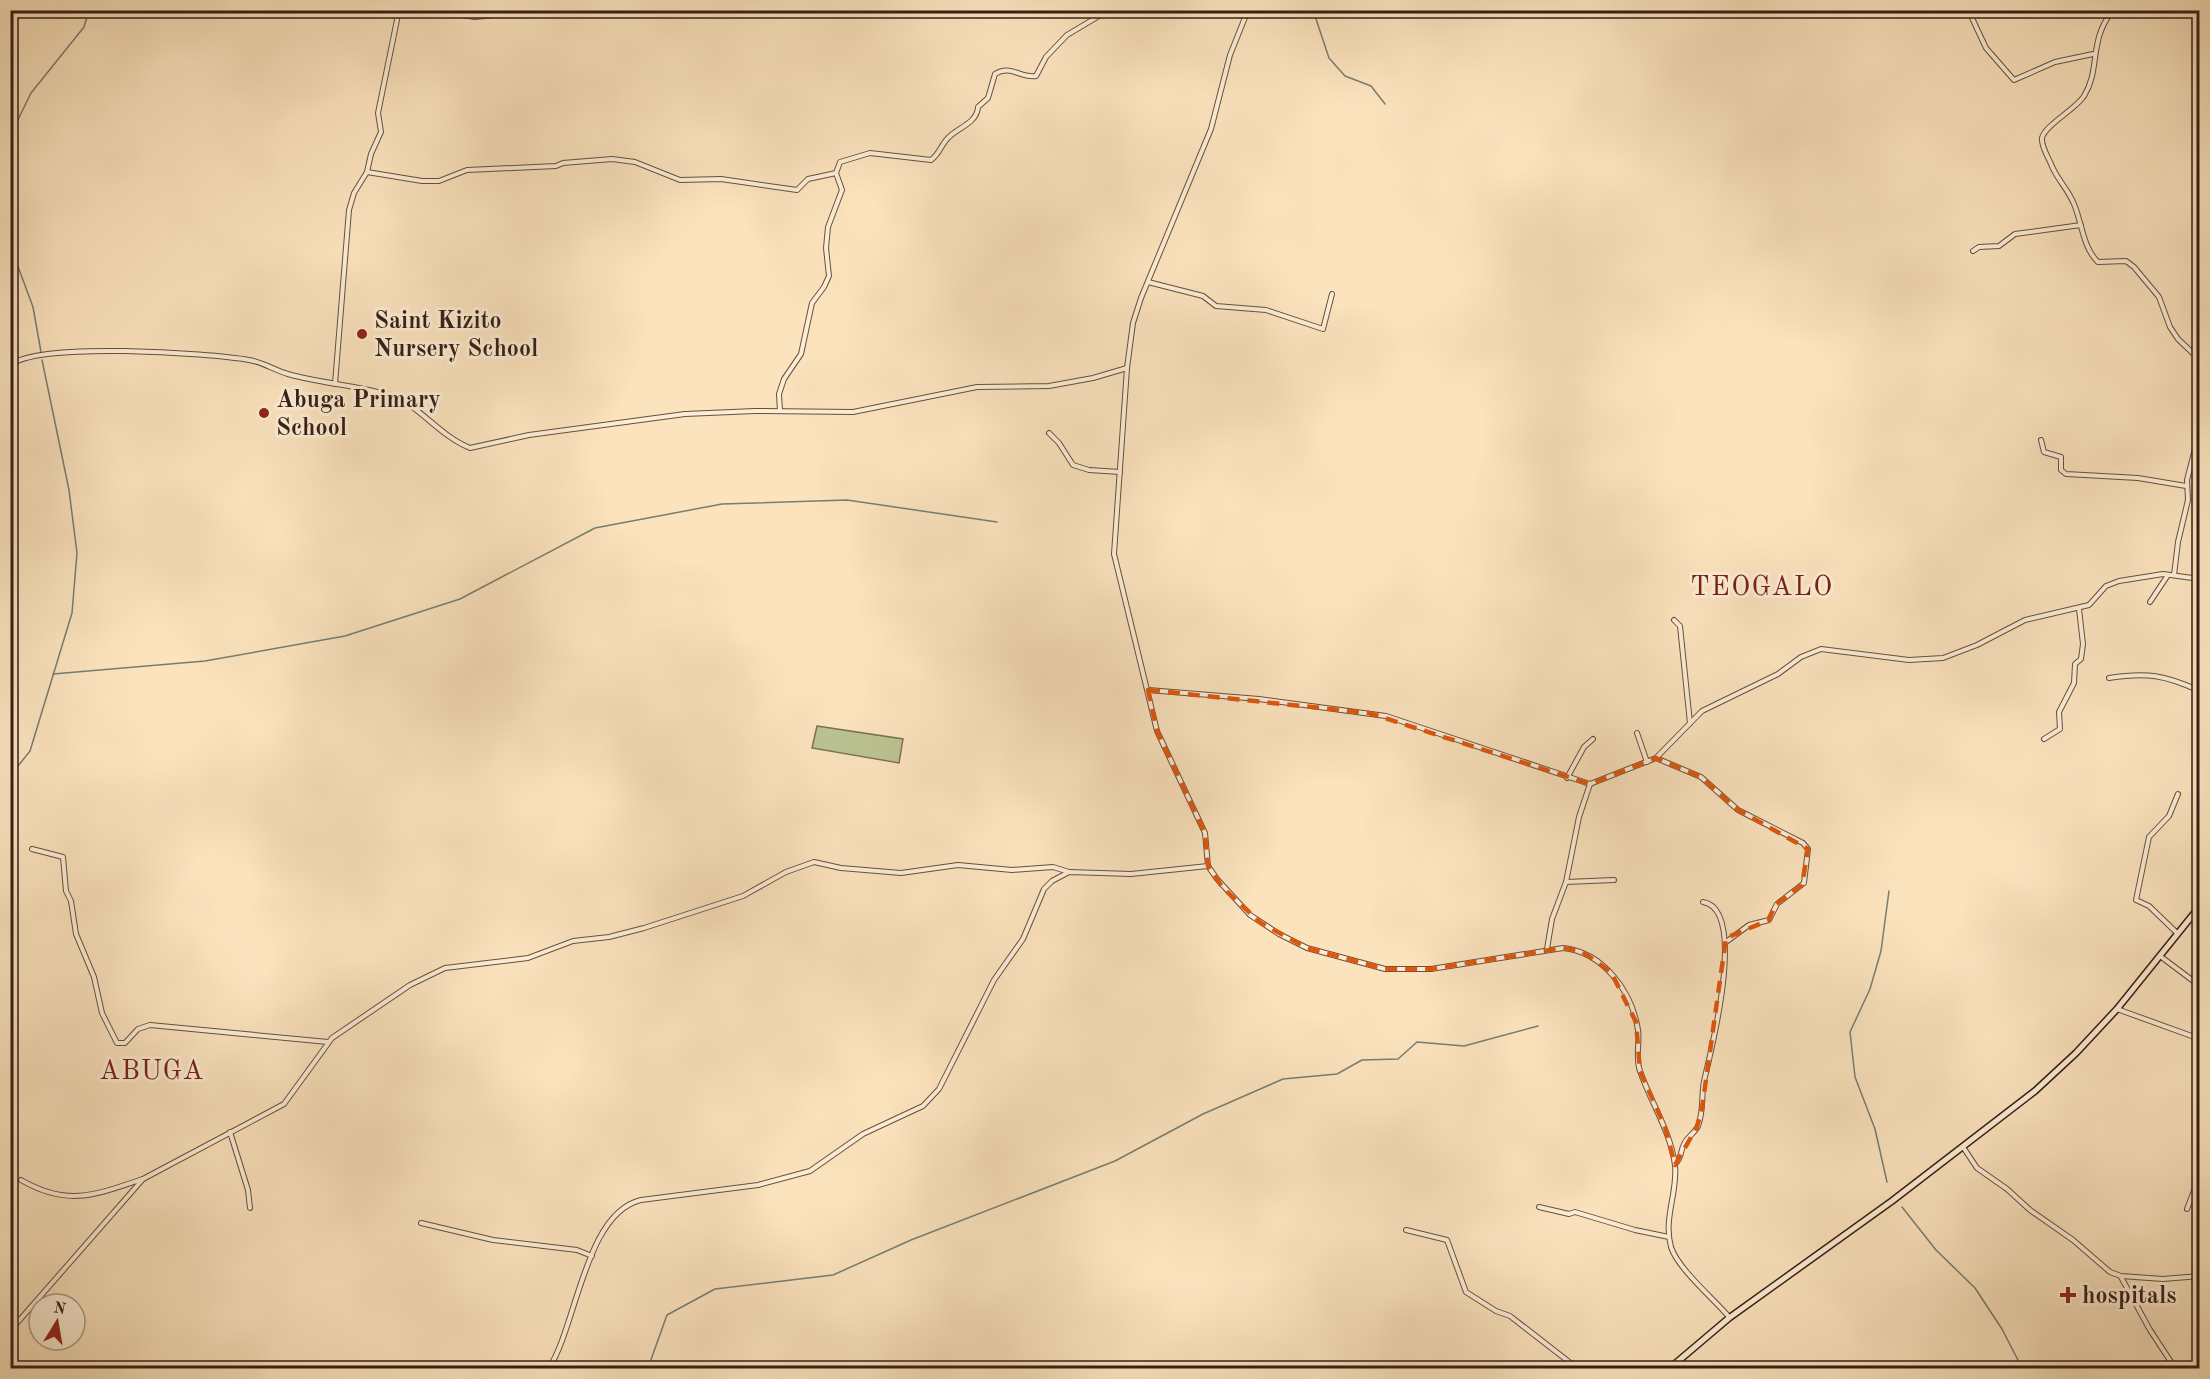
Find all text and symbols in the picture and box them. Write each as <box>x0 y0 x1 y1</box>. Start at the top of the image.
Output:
place label: Saint Kizito Nursery School <box>374 310 538 362</box>
marker: Saint Kizito Nursery School <box>355 327 369 341</box>
place label: Abuga Primary School <box>276 389 441 441</box>
marker: Abuga Primary School <box>257 406 271 420</box>
district label: TEOGALO <box>1690 574 1834 601</box>
district label: ABUGA <box>99 1058 205 1085</box>
place label: hospitals <box>2082 1285 2177 1309</box>
marker: hospitals <box>2059 1286 2077 1304</box>
north arrow <box>27 1292 87 1352</box>
text: N <box>52 1300 68 1318</box>

